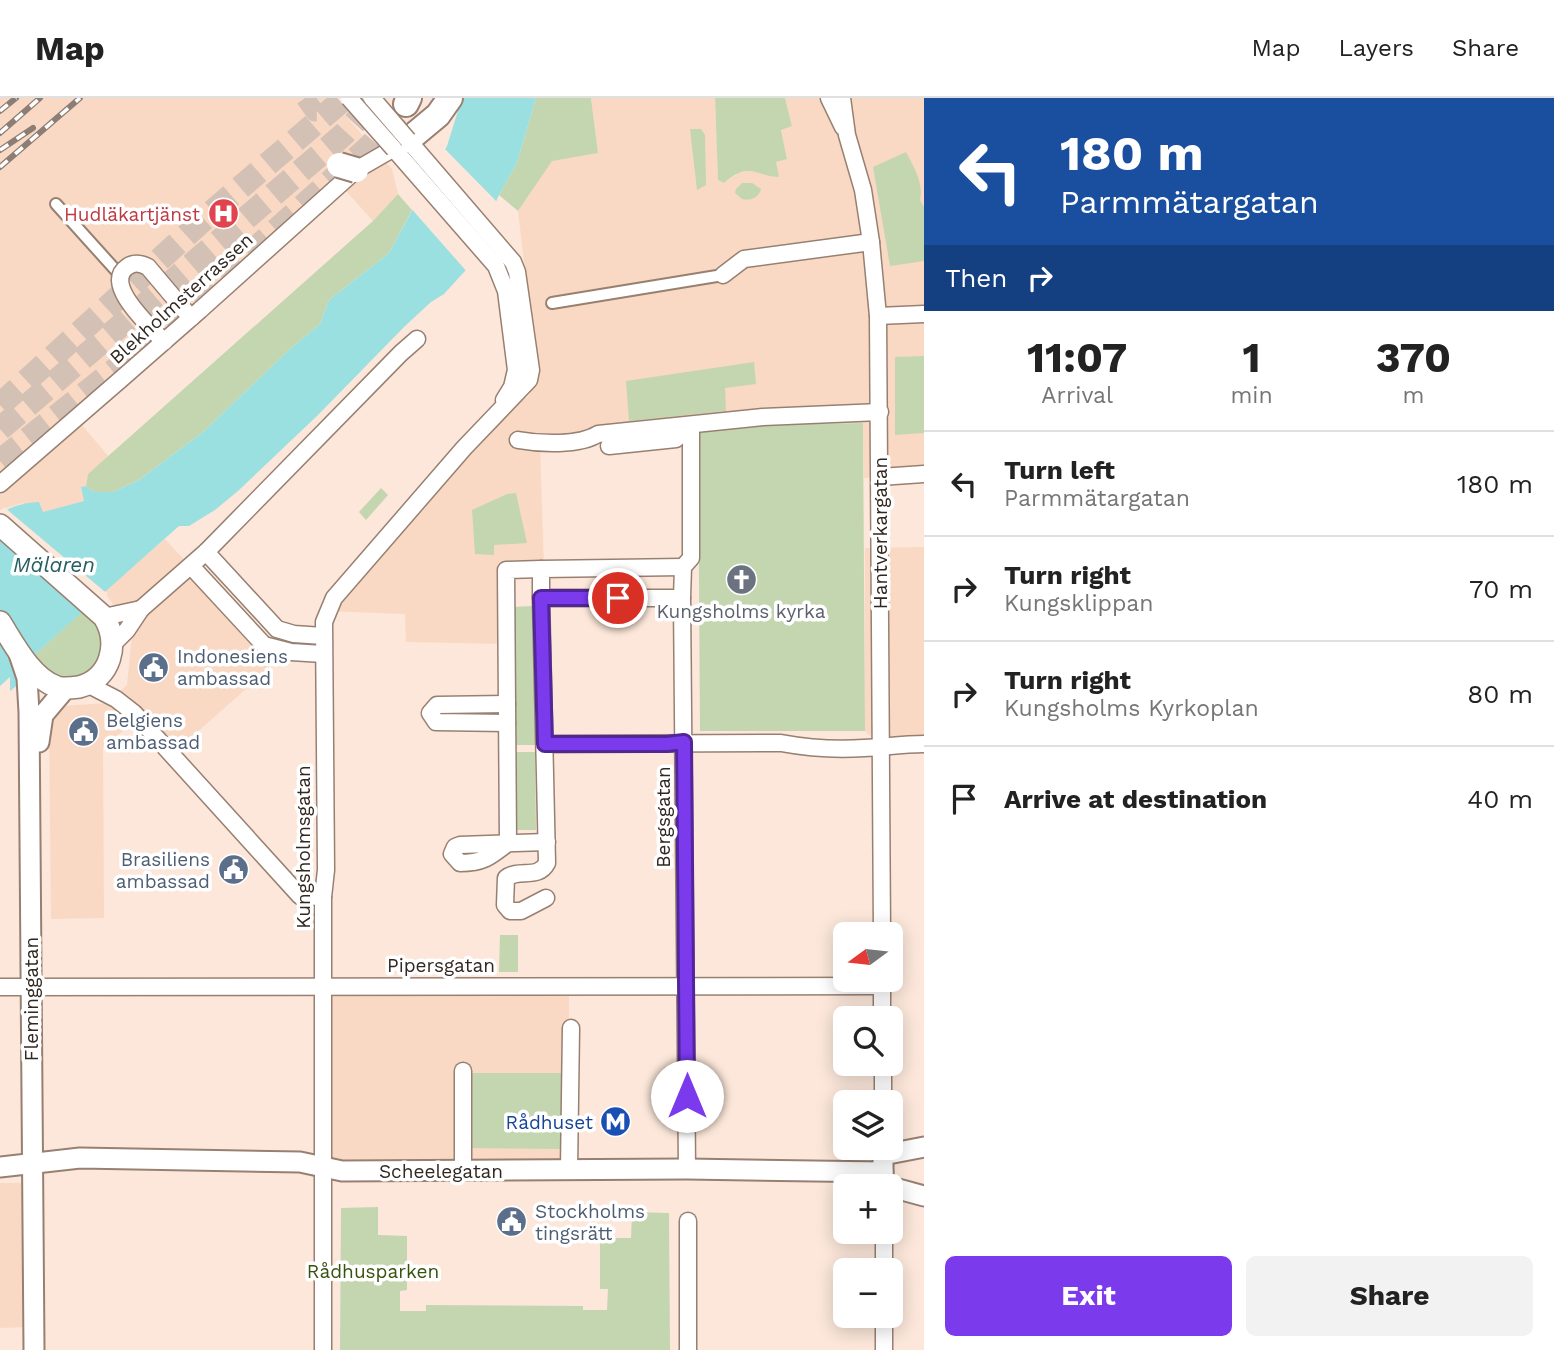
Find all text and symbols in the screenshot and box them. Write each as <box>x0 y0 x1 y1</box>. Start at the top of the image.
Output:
text: Map <box>35 29 105 68</box>
text: Map <box>1252 34 1300 62</box>
text: Layers <box>1338 34 1414 62</box>
text: Share <box>1452 34 1519 62</box>
text: 180 m <box>1060 124 1204 182</box>
icon: left <box>945 126 1036 217</box>
text: Parmmätargatan <box>1060 183 1319 221</box>
hospital icon: Hudläkartjänst <box>206 197 240 231</box>
place label: Hudläkartjänst <box>64 203 200 226</box>
street label: Blekholmsterrassen <box>105 228 258 369</box>
icon: right <box>1021 259 1059 297</box>
text: Then <box>945 263 1007 293</box>
text: 11:07 <box>1027 333 1127 382</box>
text: 1 <box>1243 333 1261 382</box>
text: 370 <box>1376 333 1451 382</box>
text: Arrival <box>1041 382 1113 409</box>
text: min <box>1230 382 1273 409</box>
text: m <box>1402 382 1424 409</box>
text: Turn left <box>1004 455 1115 485</box>
street label: Hantverkargatan <box>869 457 892 609</box>
icon: left <box>945 465 983 503</box>
text: 180 m <box>1457 469 1533 499</box>
text: Parmmätargatan <box>1004 485 1190 512</box>
water label: Mälaren <box>13 552 95 577</box>
text: Turn right <box>1004 560 1131 590</box>
church icon: Kungsholms kyrka <box>724 563 758 597</box>
pin <box>588 568 648 628</box>
icon: right <box>945 570 983 608</box>
text: 70 m <box>1469 574 1533 604</box>
icon: arrive <box>599 579 637 617</box>
text: Kungsklippan <box>1004 590 1154 617</box>
place label: Kungsholms kyrka <box>657 600 826 623</box>
place label: Indonesiens ambassad <box>177 645 288 690</box>
public building icon: Indonesiens ambassad <box>137 650 171 684</box>
text: Turn right <box>1004 665 1131 695</box>
icon: right <box>945 675 983 713</box>
text: 80 m <box>1467 679 1533 709</box>
text: Kungsholms Kyrkoplan <box>1004 695 1259 722</box>
place label: Belgiens ambassad <box>106 709 200 754</box>
public building icon: Belgiens ambassad <box>66 714 100 748</box>
street label: Kungsholmsgatan <box>292 765 315 929</box>
street label: Bergsgatan <box>652 766 675 868</box>
icon: arrive <box>945 780 983 818</box>
text: Arrive at destination <box>1004 784 1267 814</box>
text: 40 m <box>1467 784 1533 814</box>
place label: Brasiliens ambassad <box>116 848 210 893</box>
public building icon: Brasiliens ambassad <box>216 853 250 887</box>
north arrow <box>833 922 903 992</box>
map controls <box>833 922 903 1328</box>
street label: Fleminggatan <box>20 937 43 1061</box>
street label: Pipersgatan <box>387 954 495 977</box>
button: search <box>833 1006 903 1076</box>
position arrow <box>650 1059 724 1133</box>
button: layers <box>833 1090 903 1160</box>
metro station icon: Rådhuset <box>599 1105 633 1139</box>
place label: Rådhuset <box>506 1111 593 1134</box>
street label: Scheelegatan <box>379 1160 503 1183</box>
button: + <box>833 1174 903 1244</box>
place label: Stockholms tingsrätt <box>535 1200 645 1245</box>
public building icon: Stockholms tingsrätt <box>495 1205 529 1239</box>
button: Exit <box>945 1256 1232 1336</box>
button: Share <box>1246 1256 1533 1336</box>
button: − <box>833 1258 903 1328</box>
park label: Rådhusparken <box>307 1260 439 1283</box>

